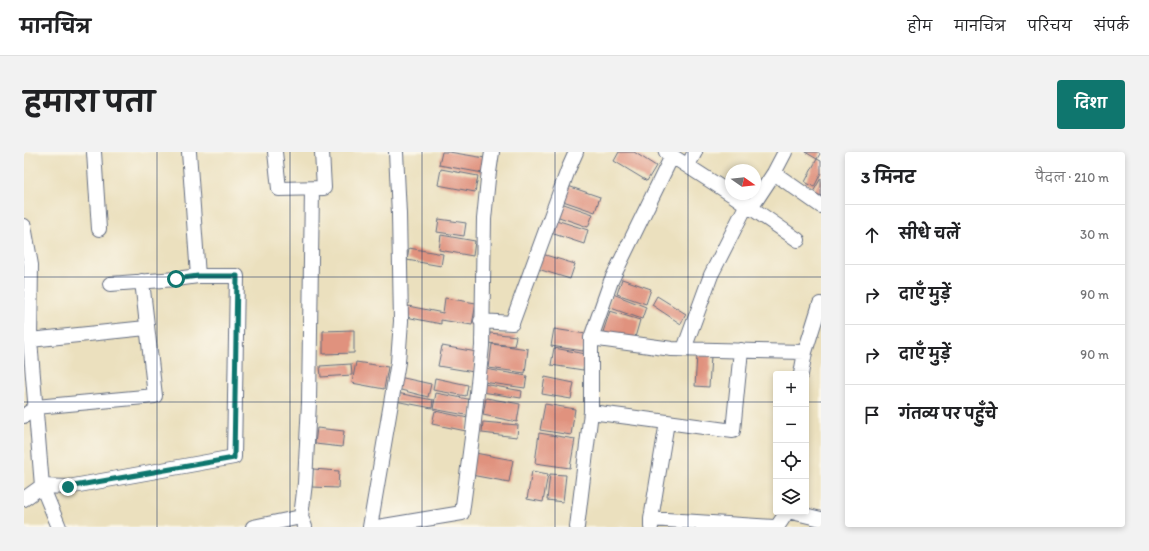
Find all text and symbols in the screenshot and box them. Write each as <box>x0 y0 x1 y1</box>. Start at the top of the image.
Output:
text: मानचित्र <box>20 15 91 38</box>
text: होम <box>908 18 932 35</box>
text: मानचित्र <box>954 18 1006 35</box>
text: परिचय <box>1028 18 1072 35</box>
text: संपर्क <box>1094 18 1129 35</box>
button: दिशा <box>1057 80 1125 129</box>
text: हमारा पता <box>24 85 155 119</box>
north arrow <box>725 164 761 200</box>
text: 3 मिनट <box>861 167 915 187</box>
text: पैदल · 210 m <box>1035 170 1109 185</box>
icon: ahead <box>861 224 883 246</box>
text: सीधे चलें <box>899 225 960 243</box>
text: 30 m <box>1080 227 1109 242</box>
route start <box>167 270 185 288</box>
icon: right <box>861 284 883 306</box>
text: दाएँ मुड़ें <box>899 285 951 303</box>
text: 90 m <box>1080 287 1109 302</box>
icon: right <box>861 344 883 366</box>
text: दाएँ मुड़ें <box>899 345 951 363</box>
text: 90 m <box>1080 347 1109 362</box>
map controls <box>773 371 809 515</box>
button: + <box>773 371 809 407</box>
icon: arrive <box>861 404 883 426</box>
text: गंतव्य पर पहुँचे <box>899 405 997 423</box>
button: − <box>773 407 809 443</box>
button: locate <box>773 443 809 479</box>
route end <box>59 478 77 496</box>
button: layers <box>773 479 809 515</box>

